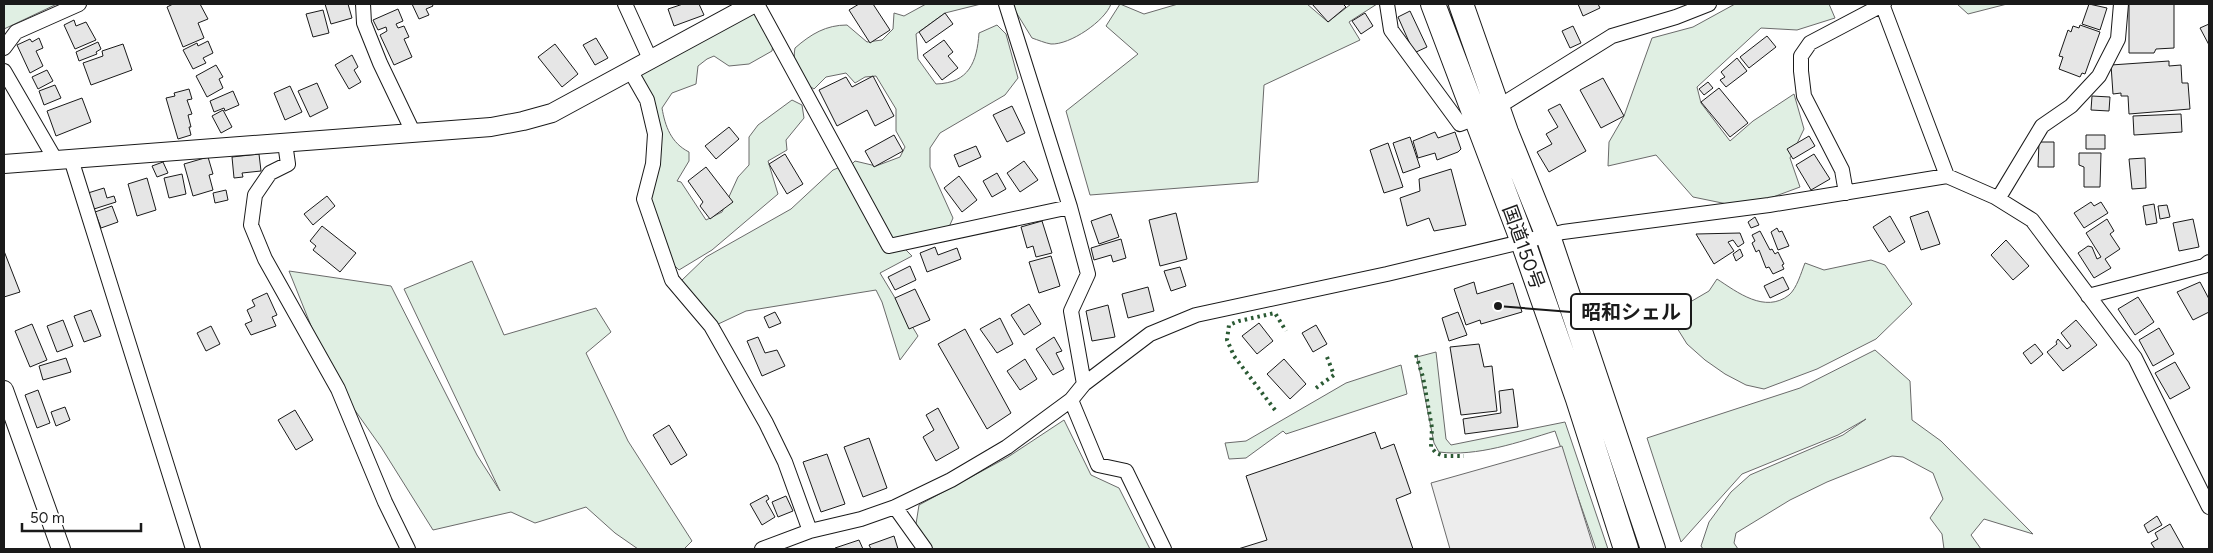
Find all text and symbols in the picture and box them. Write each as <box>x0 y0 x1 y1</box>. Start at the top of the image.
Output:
street label: 国道150号 <box>1498 202 1549 292</box>
callout: 昭和シェル <box>1571 294 1691 329</box>
text: 昭和シェル <box>1581 300 1681 324</box>
scale bar <box>22 500 141 532</box>
text: 50 m <box>30 509 65 527</box>

